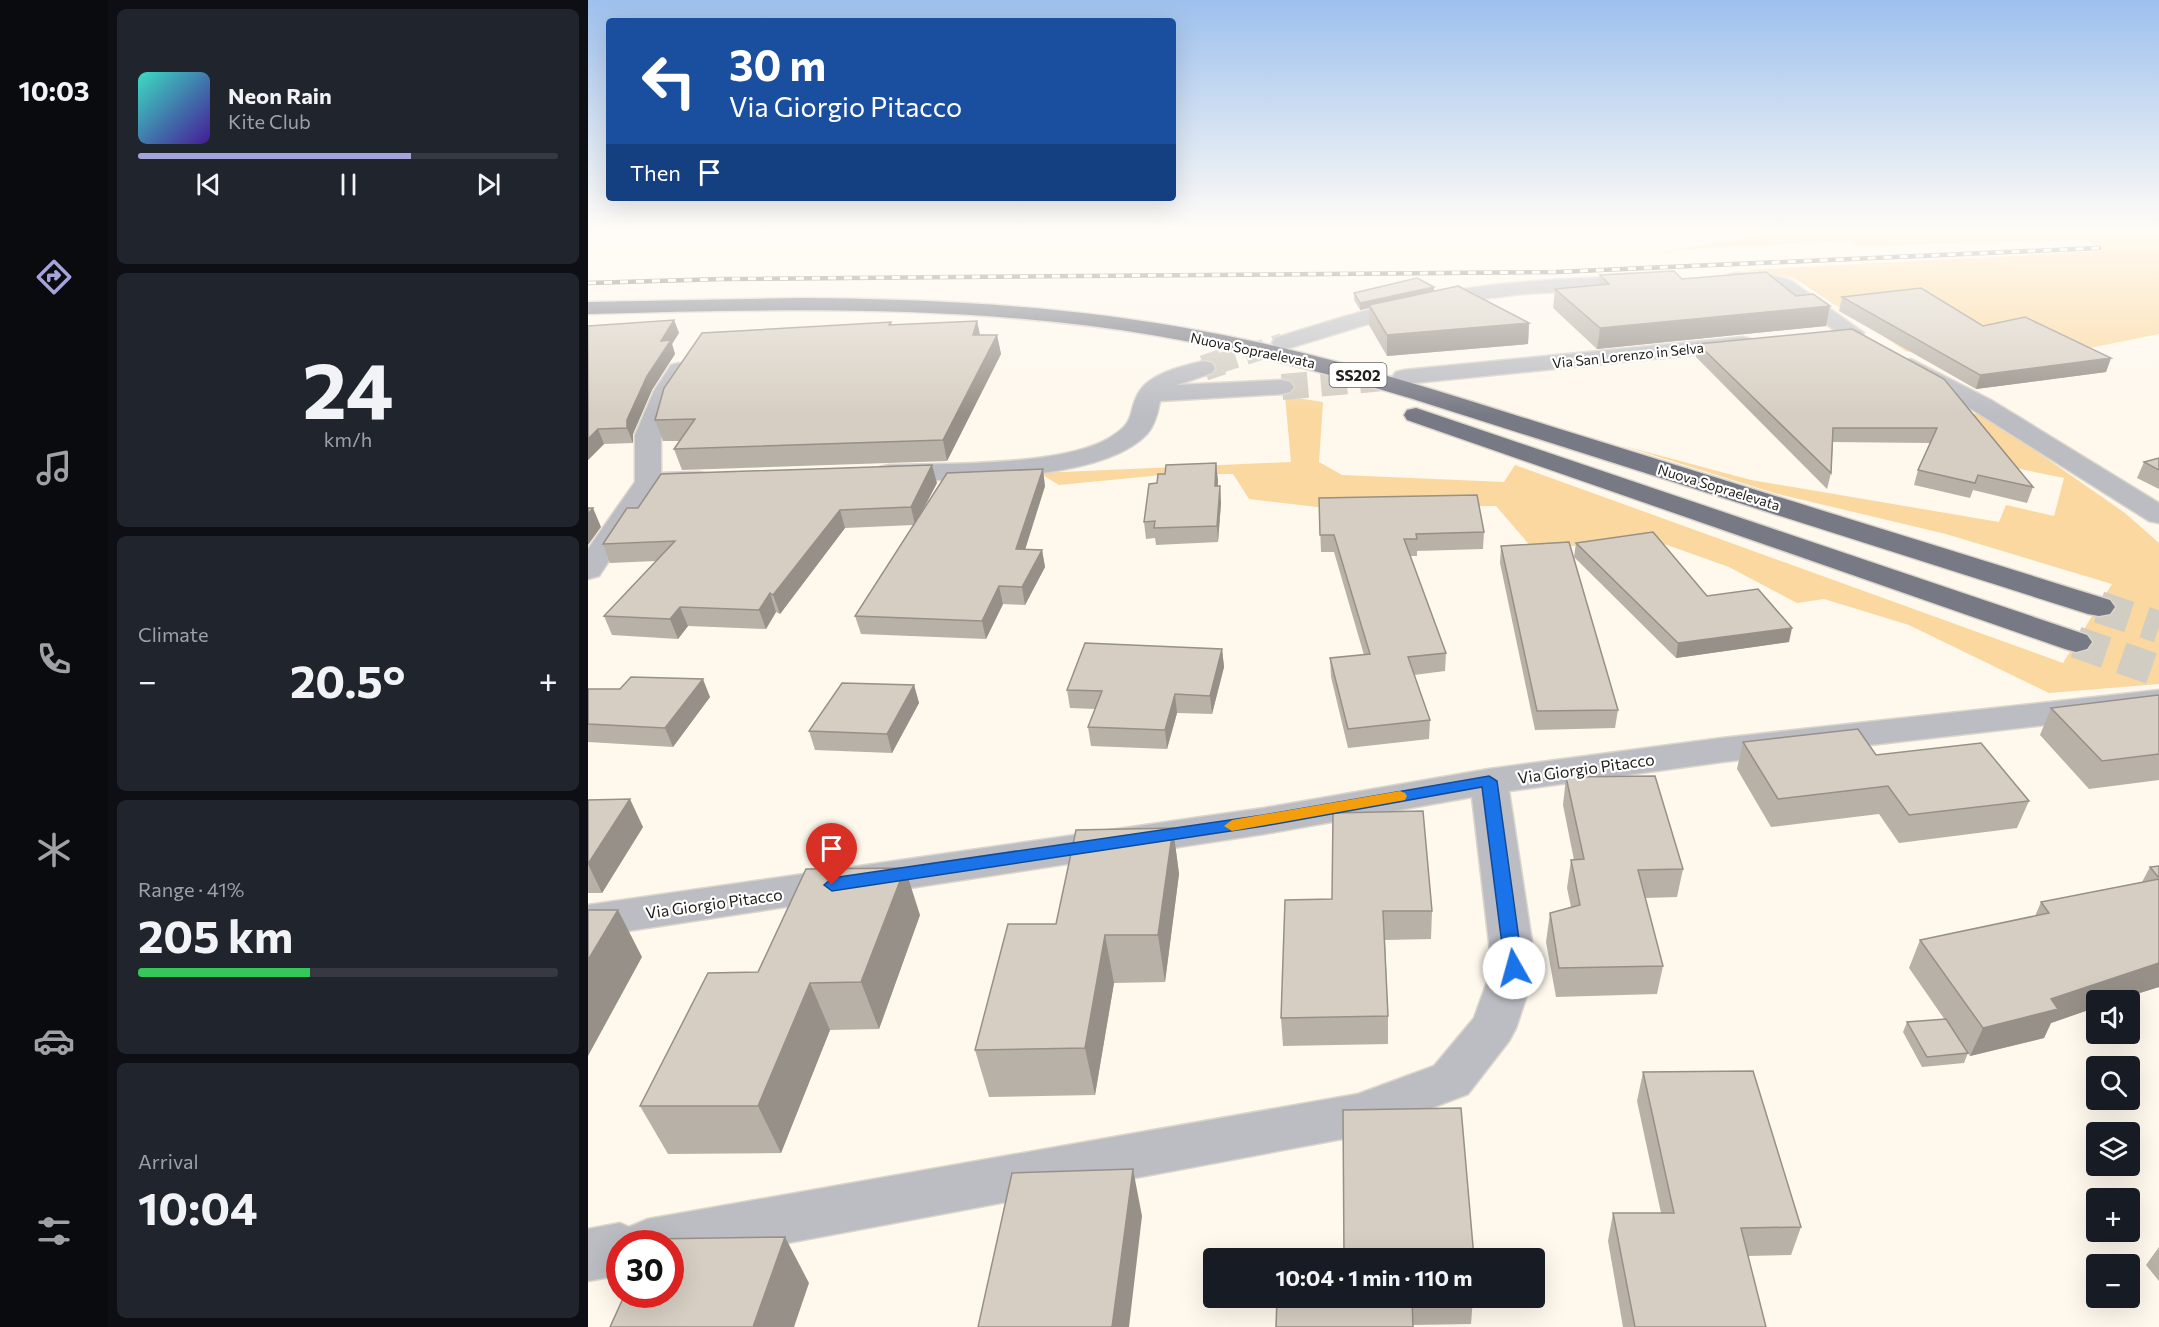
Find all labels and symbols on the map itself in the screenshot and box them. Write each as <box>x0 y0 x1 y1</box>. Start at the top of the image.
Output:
street label: Nuova Sopraelevata <box>1189 329 1317 371</box>
street label: Via San Lorenzo in Selva <box>1551 339 1705 371</box>
road number: SS202 <box>1330 363 1386 387</box>
street label: Nuova Sopraelevata <box>1656 460 1782 514</box>
street label: Via Giorgio Pitacco <box>1516 749 1656 787</box>
pin <box>806 823 857 885</box>
street label: Via Giorgio Pitacco <box>644 884 784 922</box>
position arrow <box>1482 936 1546 1000</box>
speed limit sign: 30 <box>606 1230 684 1308</box>

